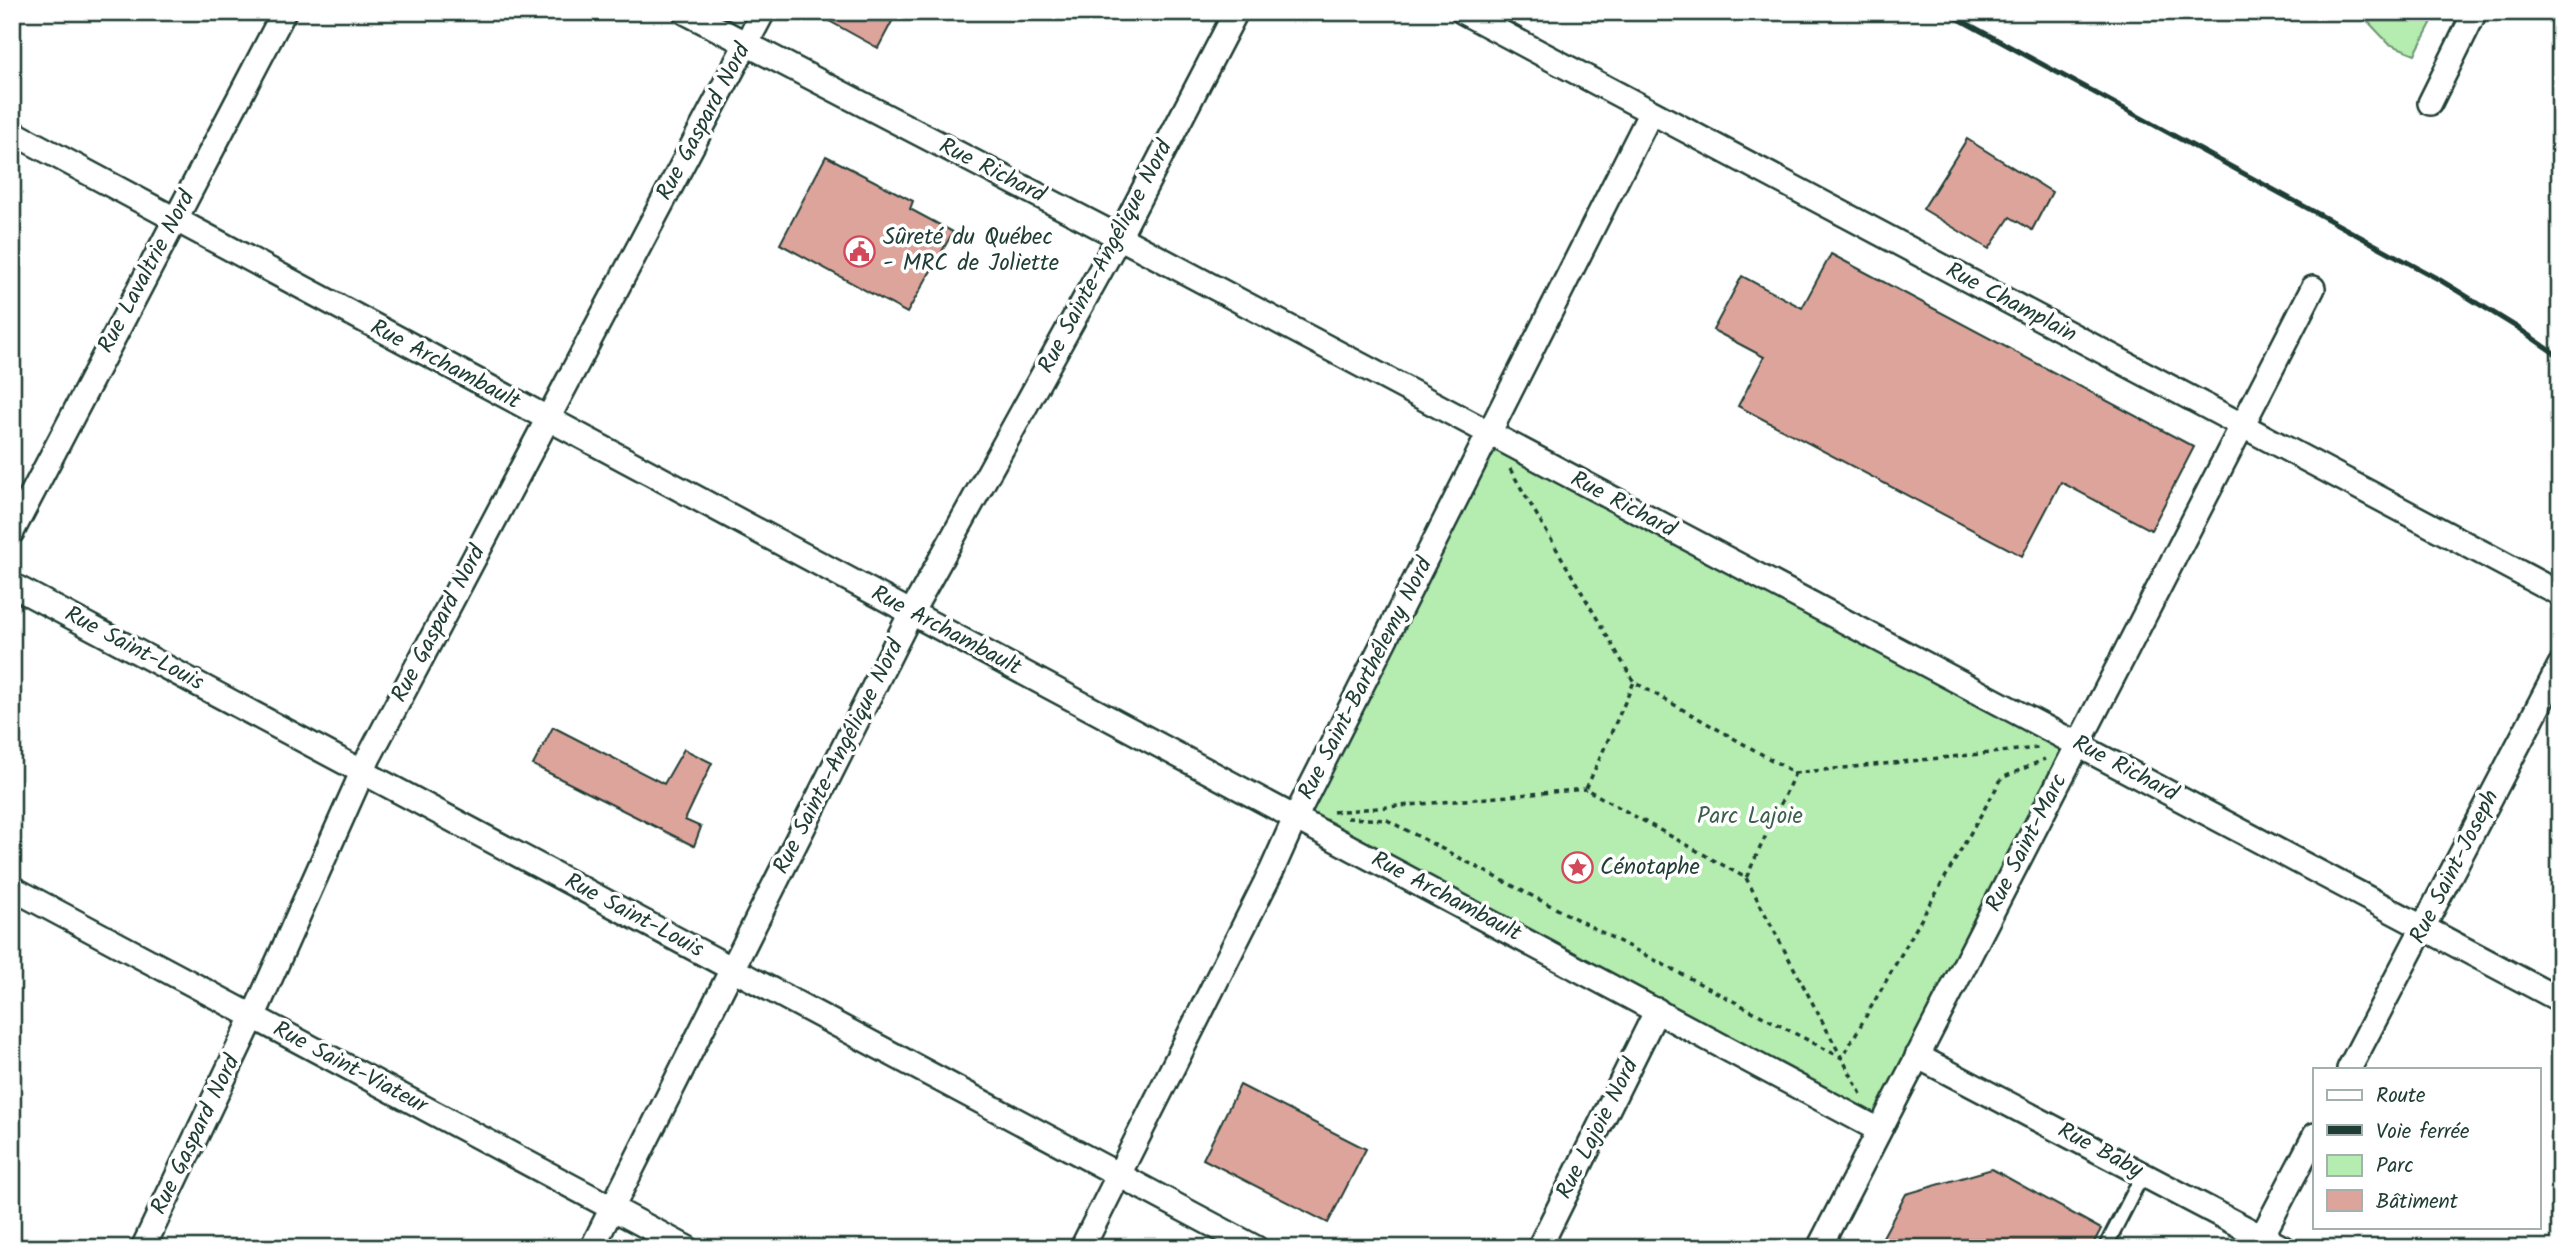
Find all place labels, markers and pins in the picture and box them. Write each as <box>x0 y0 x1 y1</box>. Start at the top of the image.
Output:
place label: Sûreté du Québec - MRC de Joliette <box>883 220 1059 282</box>
public building icon: Sûreté du Québec - MRC de Joliette <box>843 234 877 268</box>
place label: Cénotaphe <box>1600 850 1700 886</box>
place icon: Cénotaphe <box>1560 851 1594 885</box>

